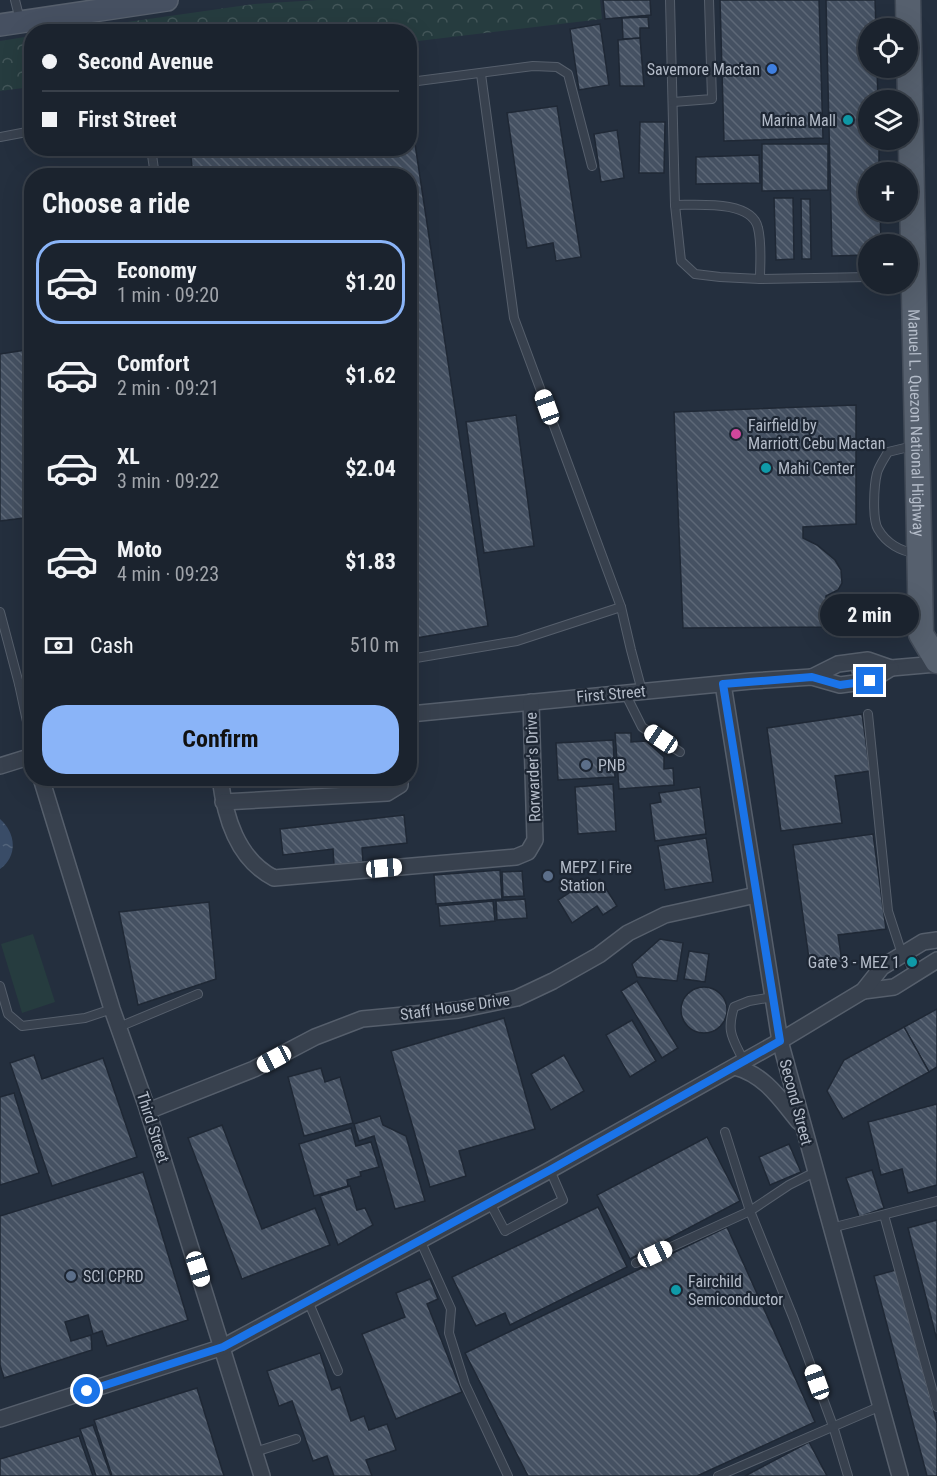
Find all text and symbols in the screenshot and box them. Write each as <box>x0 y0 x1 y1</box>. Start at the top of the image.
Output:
map controls <box>858 18 918 294</box>
button: locate <box>858 18 918 78</box>
text: Second Avenue <box>78 49 213 74</box>
place label: Savemore Mactan <box>647 60 760 79</box>
marker: Savemore Mactan <box>765 62 779 76</box>
button: layers <box>858 90 918 150</box>
text: First Street <box>78 107 177 132</box>
place label: Marina Mall <box>762 111 836 130</box>
marker: Marina Mall <box>841 113 855 127</box>
button: + <box>858 162 918 222</box>
text: Choose a ride <box>42 188 190 220</box>
button: − <box>858 234 918 294</box>
icon: car <box>45 255 99 309</box>
text: Economy <box>117 258 197 283</box>
text: $1.20 <box>345 270 396 295</box>
text: 1 min · 09:20 <box>117 283 219 307</box>
street label: Manuel L. Quezon National Highway <box>905 309 929 537</box>
icon: car <box>45 348 99 402</box>
text: Comfort <box>117 351 190 376</box>
text: $1.62 <box>345 363 396 388</box>
text: 2 min · 09:21 <box>117 376 219 400</box>
car <box>532 387 562 427</box>
place label: Fairfield by Marriott Cebu Mactan <box>748 416 886 453</box>
marker: Fairfield by Marriott Cebu Mactan <box>729 427 743 441</box>
icon: car <box>45 441 99 495</box>
text: XL <box>117 444 140 469</box>
text: $2.04 <box>345 456 396 481</box>
place label: Mahi Center <box>778 459 854 478</box>
marker: Mahi Center <box>759 461 773 475</box>
text: 3 min · 09:22 <box>117 469 219 493</box>
icon: car <box>45 534 99 588</box>
text: Moto <box>117 537 162 562</box>
text: $1.83 <box>345 549 396 574</box>
text: 4 min · 09:23 <box>117 562 219 586</box>
callout: 2 min <box>820 594 920 636</box>
text: 2 min <box>847 603 892 627</box>
icon: cash <box>42 629 75 662</box>
text: Cash <box>90 633 134 658</box>
text: 510 m <box>350 633 399 657</box>
route end <box>856 667 883 694</box>
street label: First Street <box>576 681 647 706</box>
button: Confirm <box>42 705 399 774</box>
street label: Rorwarder's Drive <box>522 712 544 822</box>
car <box>641 721 681 757</box>
place label: PNB <box>598 756 626 775</box>
marker: PNB <box>579 758 593 772</box>
car <box>365 857 403 879</box>
place label: MEPZ I Fire Station <box>560 858 632 895</box>
marker: MEPZ I Fire Station <box>541 869 555 883</box>
place label: Gate 3 - MEZ 1 <box>808 953 900 972</box>
marker: Gate 3 - MEZ 1 <box>905 955 919 969</box>
street label: Staff House Drive <box>399 990 511 1024</box>
car <box>254 1043 294 1075</box>
street label: Second Street <box>775 1057 817 1147</box>
street label: Third Street <box>133 1089 173 1165</box>
car <box>635 1238 675 1270</box>
car <box>184 1249 212 1289</box>
place label: SCI CPRD <box>83 1267 144 1286</box>
marker: SCI CPRD <box>64 1269 78 1283</box>
place label: Fairchild Semiconductor <box>688 1272 783 1309</box>
marker: Fairchild Semiconductor <box>669 1283 683 1297</box>
car <box>802 1362 832 1402</box>
route start <box>73 1377 100 1404</box>

